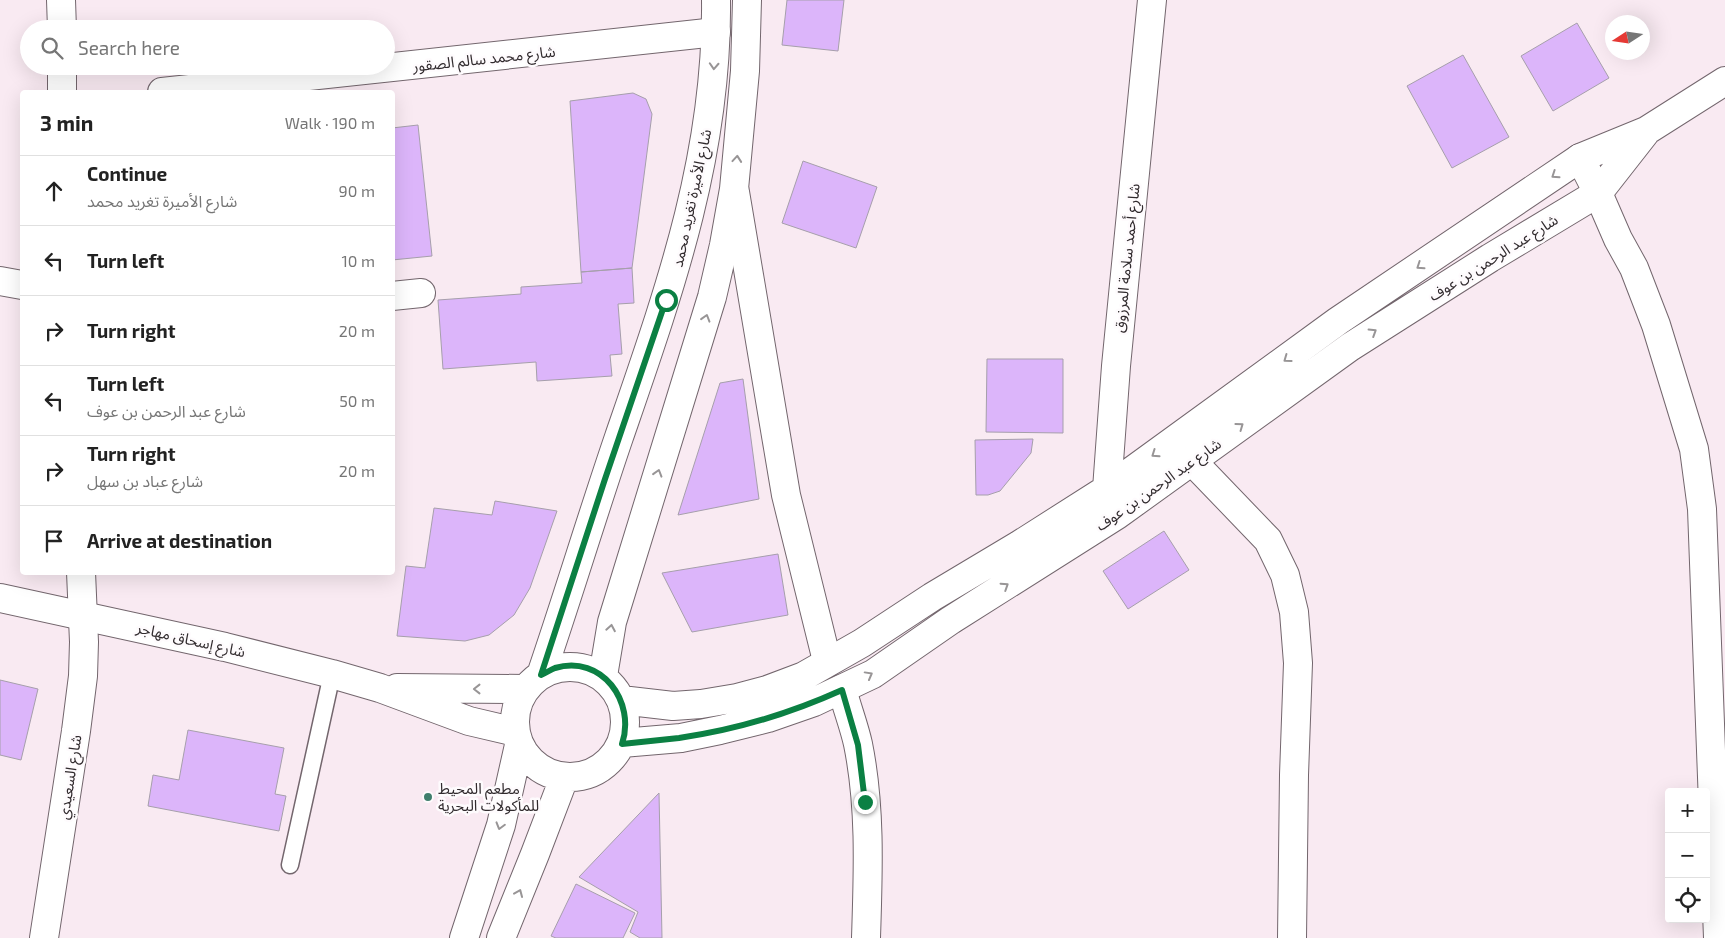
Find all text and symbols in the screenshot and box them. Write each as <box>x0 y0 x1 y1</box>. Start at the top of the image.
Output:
north arrow <box>1605 15 1650 60</box>
search box <box>20 20 395 75</box>
icon: search <box>38 34 66 62</box>
text: Search here <box>78 36 180 59</box>
street label: شارع محمد سالم الصقور <box>411 42 557 79</box>
one-way arrow <box>709 62 720 70</box>
text: 3 min <box>40 110 93 135</box>
text: Walk · 190 m <box>285 113 375 132</box>
street label: شارع الأميرة تغريد محمد <box>668 127 718 270</box>
one-way arrow <box>731 154 742 162</box>
text: Continue <box>87 162 167 185</box>
one-way arrow <box>1551 169 1560 178</box>
icon: ahead <box>40 177 68 205</box>
text: 90 m <box>339 181 375 200</box>
street label: شارع أحمد سلامة المرزوق <box>1109 182 1147 334</box>
text: شارع الأميرة تغريد محمد <box>87 191 237 210</box>
street label: شارع عبد الرحمن بن عوف <box>1425 210 1563 307</box>
icon: left <box>40 247 68 275</box>
text: Turn left <box>87 249 164 272</box>
text: 10 m <box>341 251 375 270</box>
one-way arrow <box>1416 260 1426 269</box>
route start <box>655 289 678 312</box>
one-way arrow <box>700 314 710 322</box>
icon: right <box>40 317 68 345</box>
text: Turn right <box>87 319 175 342</box>
text: 20 m <box>339 321 375 340</box>
one-way arrow <box>1368 329 1377 339</box>
one-way arrow <box>1283 353 1293 362</box>
text: Turn left <box>87 372 164 395</box>
icon: left <box>40 387 68 415</box>
text: 50 m <box>339 391 375 410</box>
text: شارع عبد الرحمن بن عوف <box>87 401 246 420</box>
one-way arrow <box>1234 423 1244 432</box>
street label: شارع عبد الرحمن بن عوف <box>1092 434 1227 537</box>
text: Turn right <box>87 442 175 465</box>
one-way arrow <box>1152 448 1161 457</box>
icon: right <box>40 457 68 485</box>
text: 20 m <box>339 461 375 480</box>
one-way arrow <box>652 469 662 478</box>
text: شارع عباد بن سهل <box>87 471 203 490</box>
icon: arrive <box>40 527 68 555</box>
text: Arrive at destination <box>87 529 272 552</box>
one-way arrow <box>999 583 1008 592</box>
street label: شارع إسحاق مهاجر <box>133 617 248 664</box>
one-way arrow <box>605 624 615 633</box>
one-way arrow <box>864 672 873 682</box>
one-way arrow <box>472 684 480 694</box>
street label: شارع السعيدي <box>53 733 89 821</box>
place label: مطعم المحيط للمأكولات البحرية <box>438 779 539 815</box>
map controls <box>1665 788 1710 923</box>
button: + <box>1665 788 1710 833</box>
marker: مطعم المحيط للمأكولات البحرية <box>422 791 434 803</box>
route end <box>854 791 877 814</box>
one-way arrow <box>495 822 506 831</box>
button: − <box>1665 833 1710 878</box>
button: locate <box>1665 878 1710 923</box>
one-way arrow <box>513 889 523 898</box>

